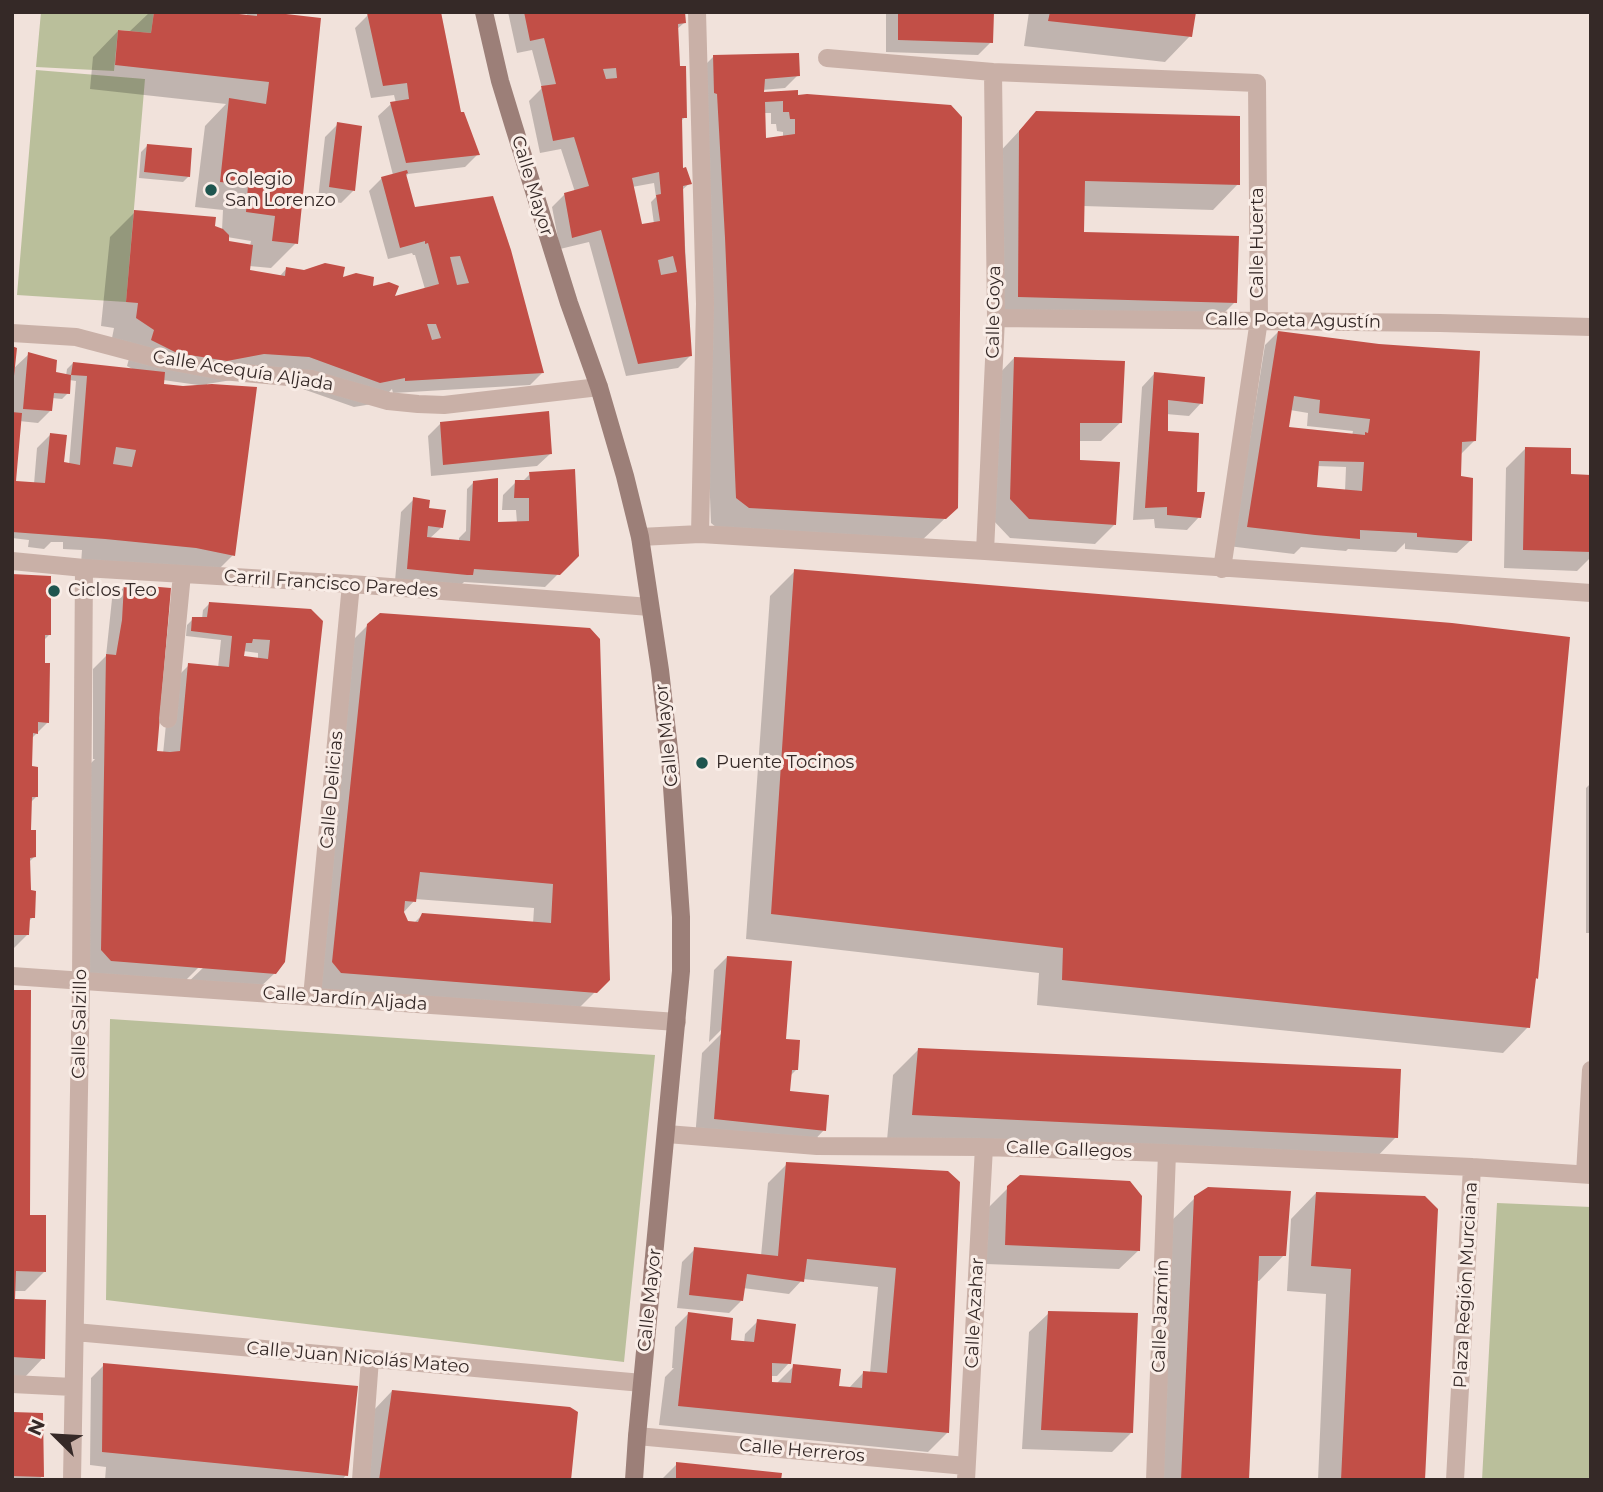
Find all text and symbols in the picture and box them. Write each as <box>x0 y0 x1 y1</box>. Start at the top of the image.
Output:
street label: Calle Mayor <box>506 133 558 239</box>
place label: Colegio San Lorenzo <box>225 169 336 212</box>
marker: Colegio San Lorenzo <box>203 182 219 198</box>
street label: Calle Huerta <box>1247 187 1269 299</box>
street label: Calle Goya <box>982 265 1006 359</box>
street label: Calle Poeta Agustín <box>1205 309 1381 333</box>
street label: Calle Acequía Aljada <box>151 346 335 396</box>
street label: Carril Francisco Paredes <box>223 566 439 602</box>
place label: Ciclos Teo <box>68 580 157 602</box>
marker: Ciclos Teo <box>46 583 62 599</box>
street label: Calle Mayor <box>651 682 683 788</box>
street label: Calle Delicias <box>316 730 348 850</box>
place label: Puente Tocinos <box>716 752 854 774</box>
marker: Puente Tocinos <box>694 755 710 771</box>
street label: Calle Salzillo <box>68 969 92 1079</box>
street label: Calle Jardín Aljada <box>262 982 428 1016</box>
street label: Calle Gallegos <box>1006 1137 1132 1163</box>
street label: Plaza Región Murciana <box>1450 1181 1482 1389</box>
street label: Calle Mayor <box>634 1247 666 1353</box>
street label: Calle Azahar <box>961 1257 989 1369</box>
street label: Calle Jazmín <box>1148 1259 1174 1373</box>
street label: Calle Juan Nicolás Mateo <box>246 1337 470 1379</box>
north arrow <box>21 1401 91 1471</box>
text: N <box>23 1416 50 1439</box>
street label: Calle Herreros <box>738 1435 866 1467</box>

